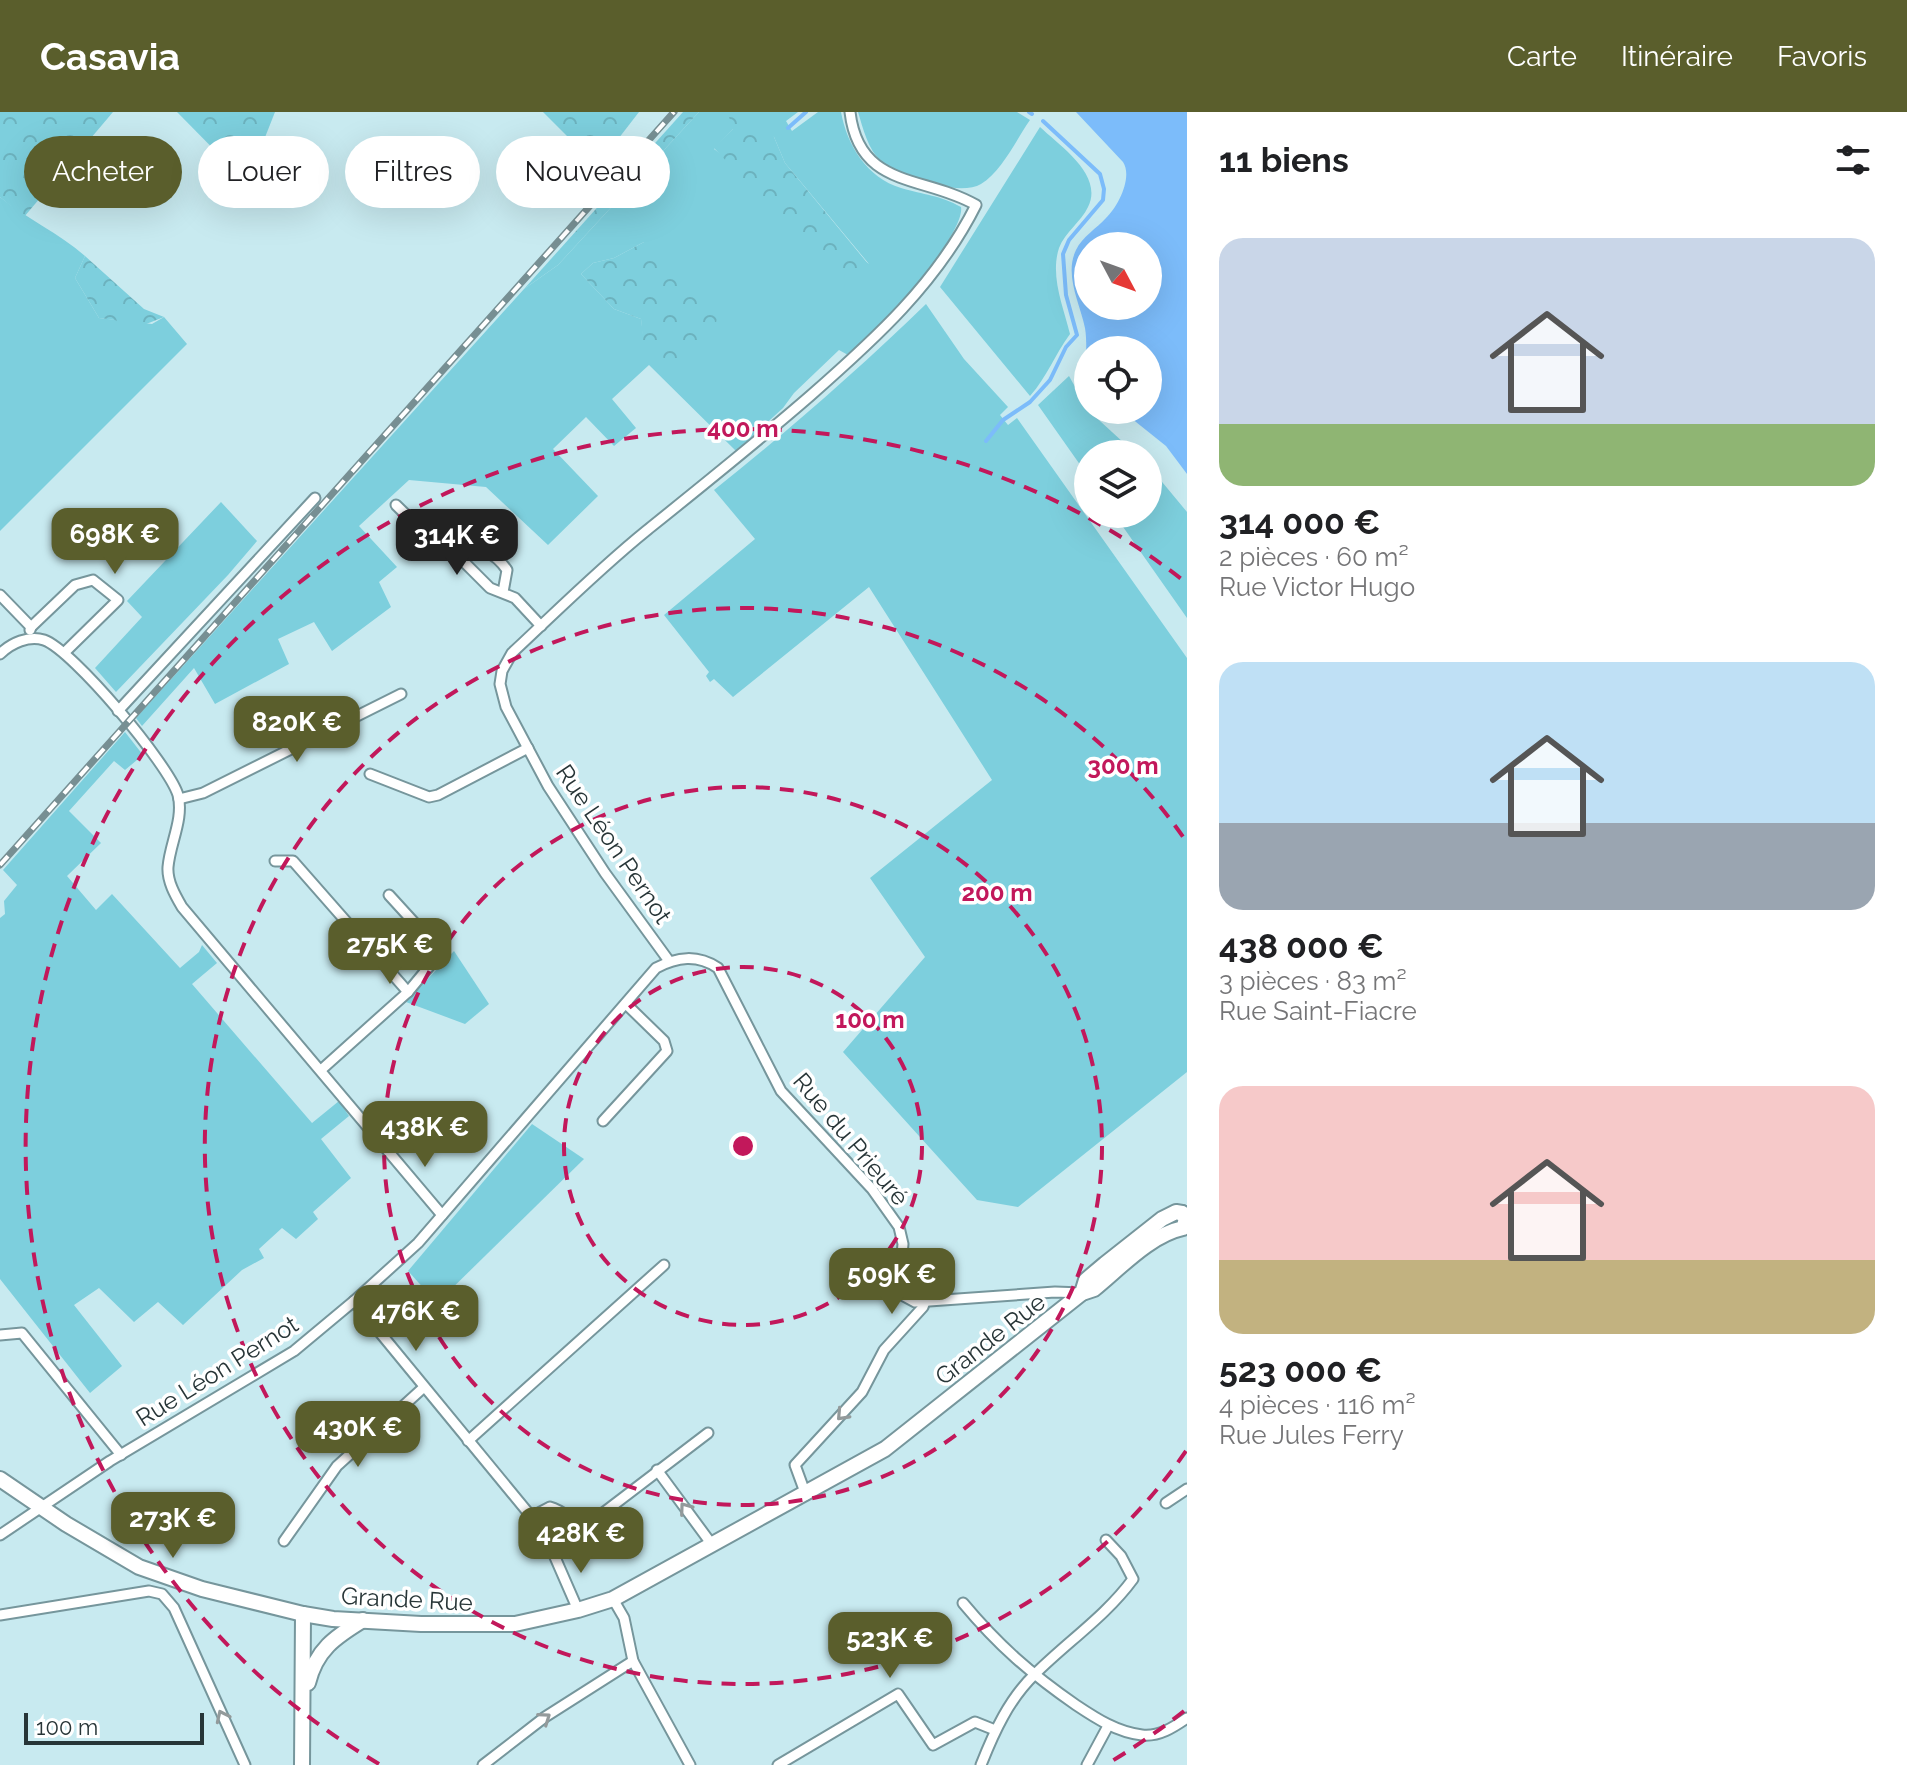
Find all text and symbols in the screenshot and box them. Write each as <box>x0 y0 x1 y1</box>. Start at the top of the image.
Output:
text: Casavia <box>40 34 180 79</box>
text: Carte <box>1507 40 1577 73</box>
text: Itinéraire <box>1621 40 1733 73</box>
text: Favoris <box>1777 40 1867 73</box>
chip: Acheter <box>24 136 182 208</box>
chip: Louer <box>198 136 329 208</box>
chip: Filtres <box>345 136 480 208</box>
chip: Nouveau <box>496 136 670 208</box>
icon: filters <box>1831 138 1875 182</box>
text: 11 biens <box>1219 140 1349 180</box>
north arrow <box>1074 232 1162 320</box>
map controls <box>1074 232 1162 528</box>
icon: home <box>1475 290 1619 434</box>
button: locate <box>1074 336 1162 424</box>
text: 400 m <box>707 414 779 443</box>
button: layers <box>1074 440 1162 528</box>
text: 314 000 € <box>1219 502 1380 542</box>
pin: 698K € <box>50 508 180 576</box>
pin: 314K € <box>392 509 522 577</box>
text: 698K € <box>70 519 160 549</box>
text: 314K € <box>414 520 500 550</box>
text: 2 pièces · 60 m² <box>1219 542 1409 572</box>
text: Rue Victor Hugo <box>1219 572 1415 602</box>
pin: 820K € <box>232 696 362 764</box>
text: 820K € <box>252 707 342 737</box>
icon: home <box>1475 714 1619 858</box>
text: 300 m <box>1088 751 1158 780</box>
street label: Rue Léon Pernot <box>550 759 678 929</box>
text: 200 m <box>961 878 1033 907</box>
pin: 275K € <box>325 918 455 986</box>
text: 438 000 € <box>1219 926 1384 966</box>
text: 275K € <box>346 929 434 959</box>
text: 3 pièces · 83 m² <box>1219 966 1407 996</box>
text: Rue Saint-Fiacre <box>1219 996 1417 1026</box>
text: 100 m <box>835 1005 905 1034</box>
street label: Rue du Prieuré <box>787 1067 915 1211</box>
pin: 438K € <box>360 1101 490 1169</box>
text: 438K € <box>380 1112 470 1142</box>
centre of rings <box>729 1132 757 1160</box>
icon: home <box>1475 1138 1619 1282</box>
pin: 509K € <box>827 1248 957 1316</box>
text: 509K € <box>847 1259 937 1289</box>
pin: 476K € <box>351 1285 481 1353</box>
street label: Grande Rue <box>929 1287 1051 1391</box>
text: 476K € <box>371 1296 461 1326</box>
street label: Rue Léon Pernot <box>131 1310 303 1432</box>
text: 523 000 € <box>1219 1350 1382 1390</box>
text: 4 pièces · 116 m² <box>1219 1390 1415 1420</box>
pin: 430K € <box>293 1401 423 1469</box>
one-way arrow <box>837 1405 851 1420</box>
text: 430K € <box>313 1412 403 1442</box>
text: Rue Jules Ferry <box>1219 1420 1404 1450</box>
pin: 273K € <box>108 1492 238 1560</box>
text: 273K € <box>129 1503 217 1533</box>
one-way arrow <box>680 1503 695 1517</box>
pin: 428K € <box>516 1507 646 1575</box>
text: 428K € <box>536 1518 626 1548</box>
street label: Grande Rue <box>341 1581 473 1617</box>
pin: 523K € <box>825 1612 955 1680</box>
text: 523K € <box>846 1623 934 1653</box>
scale bar <box>24 1709 204 1745</box>
one-way arrow <box>216 1710 232 1724</box>
one-way arrow <box>537 1713 551 1728</box>
text: 100 m <box>36 1714 98 1740</box>

